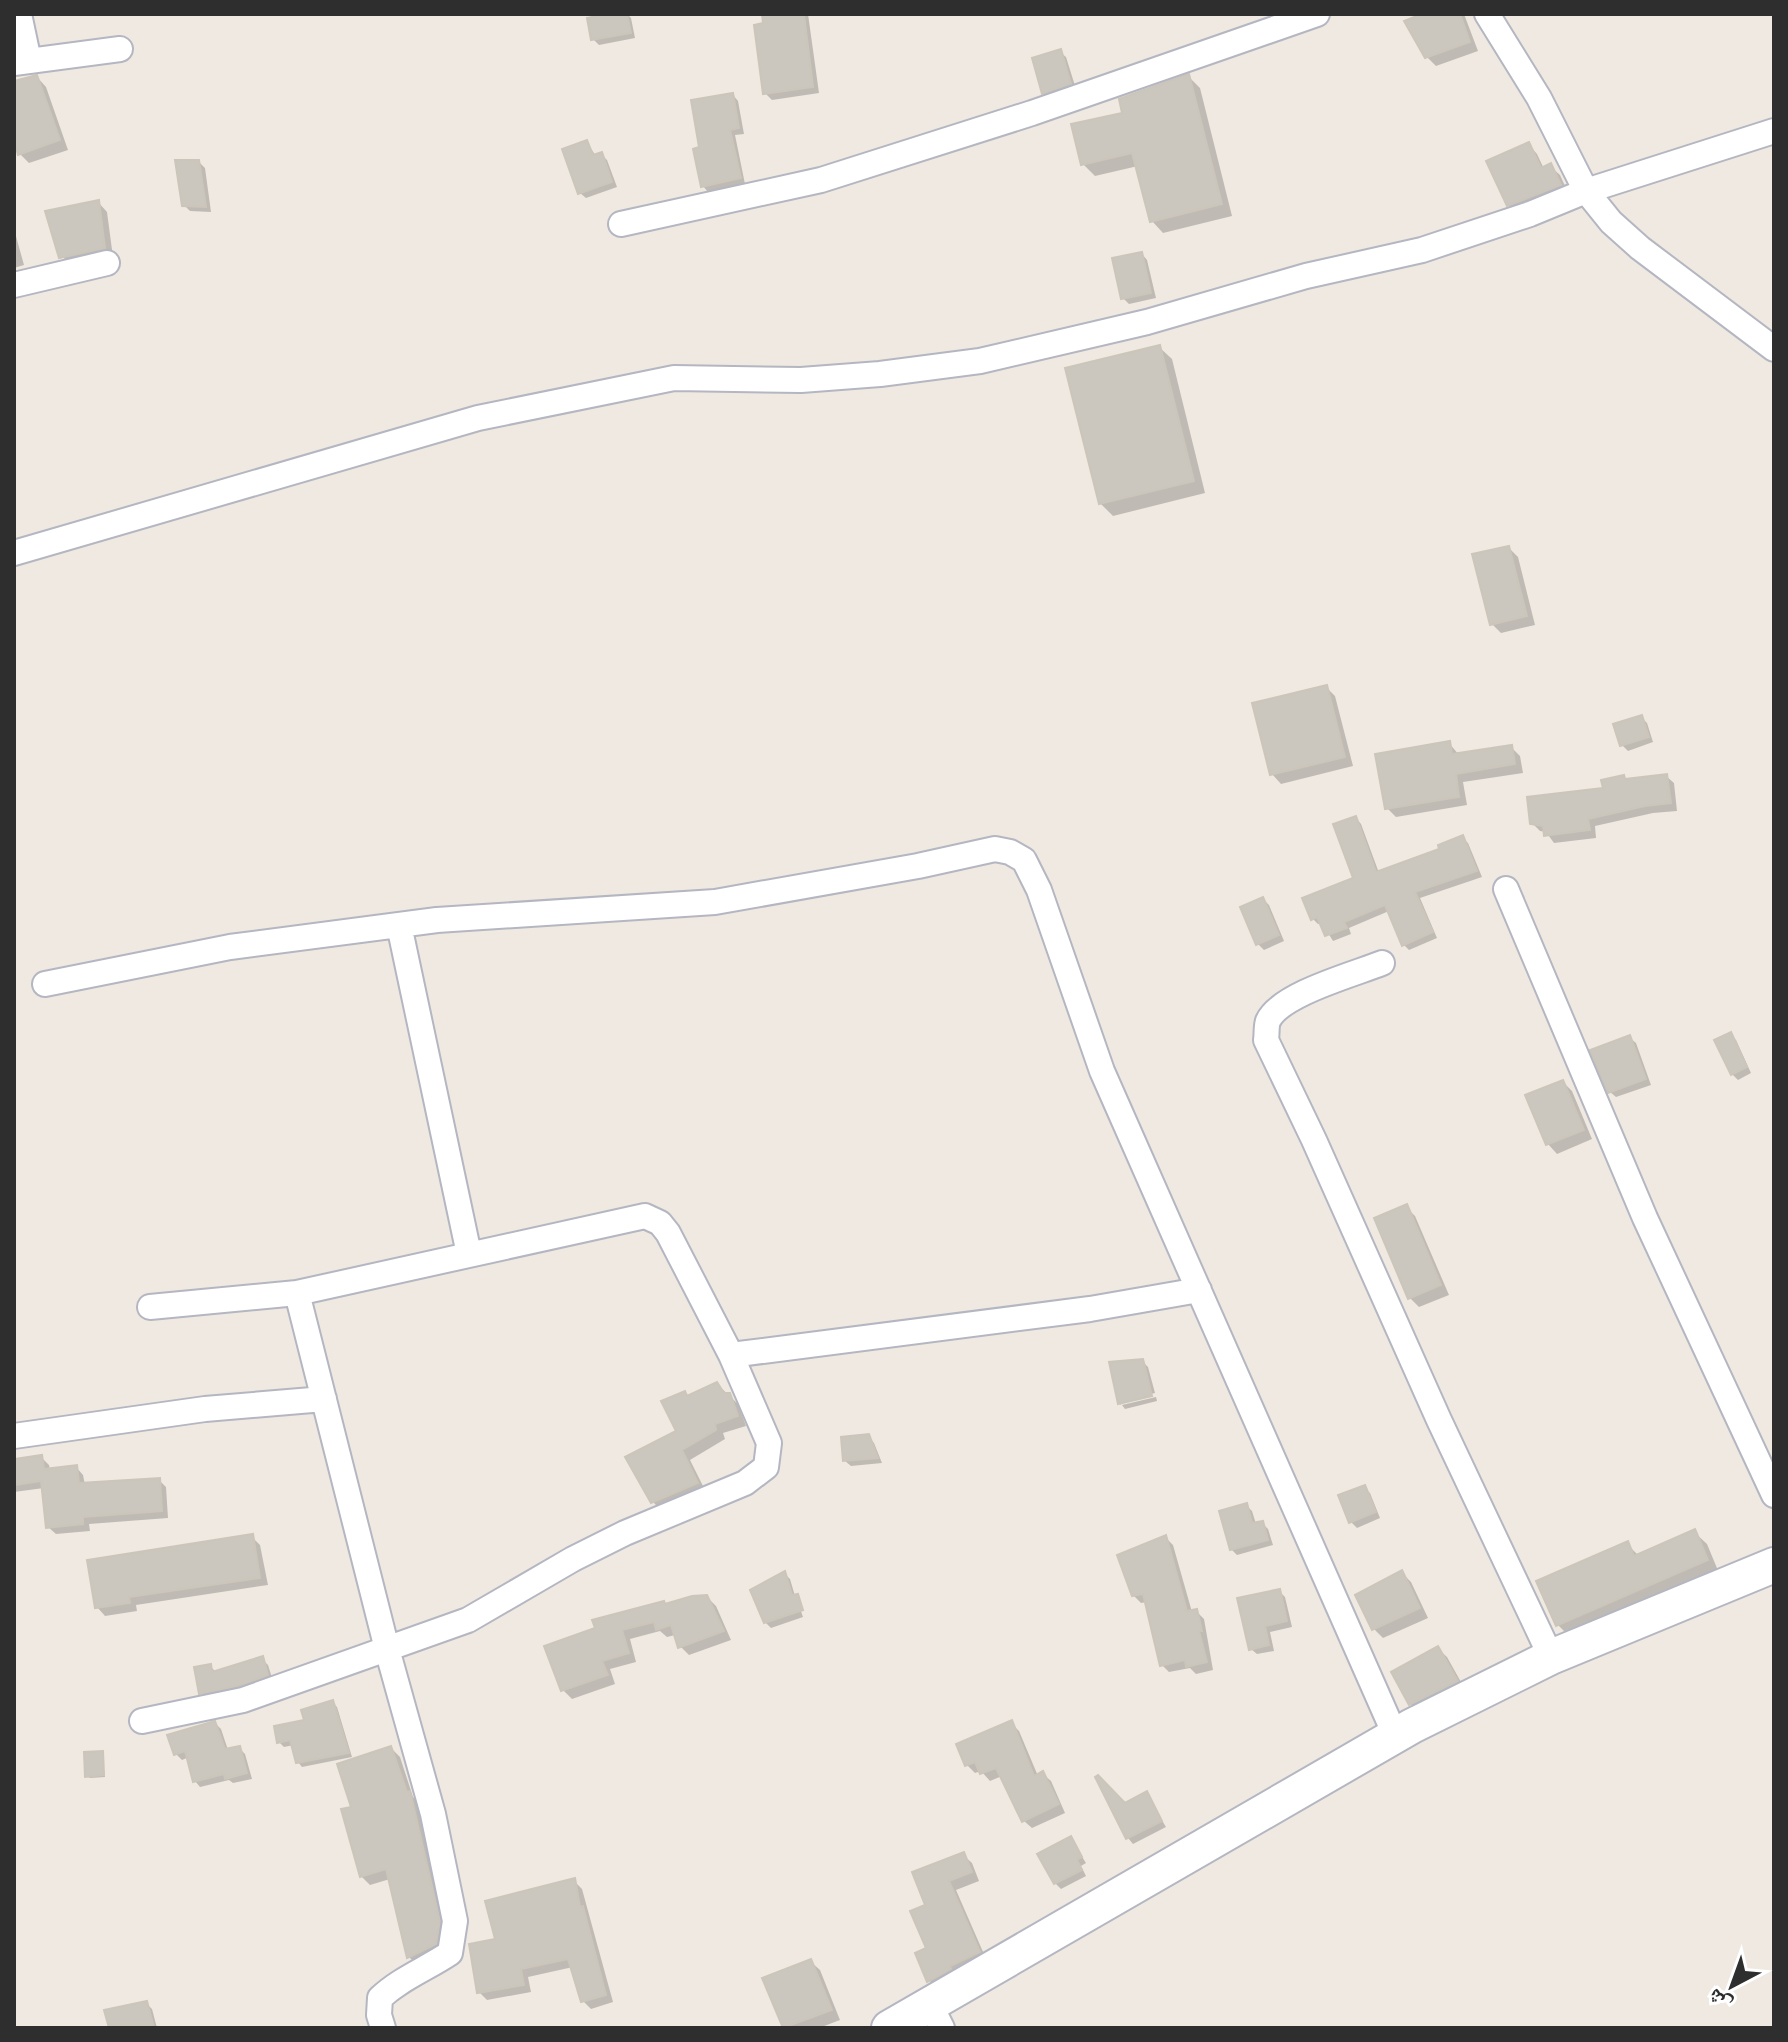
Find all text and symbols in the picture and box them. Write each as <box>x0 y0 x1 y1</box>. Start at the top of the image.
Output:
north arrow <box>1692 1946 1772 2026</box>
text: ش <box>1702 1983 1737 2019</box>

